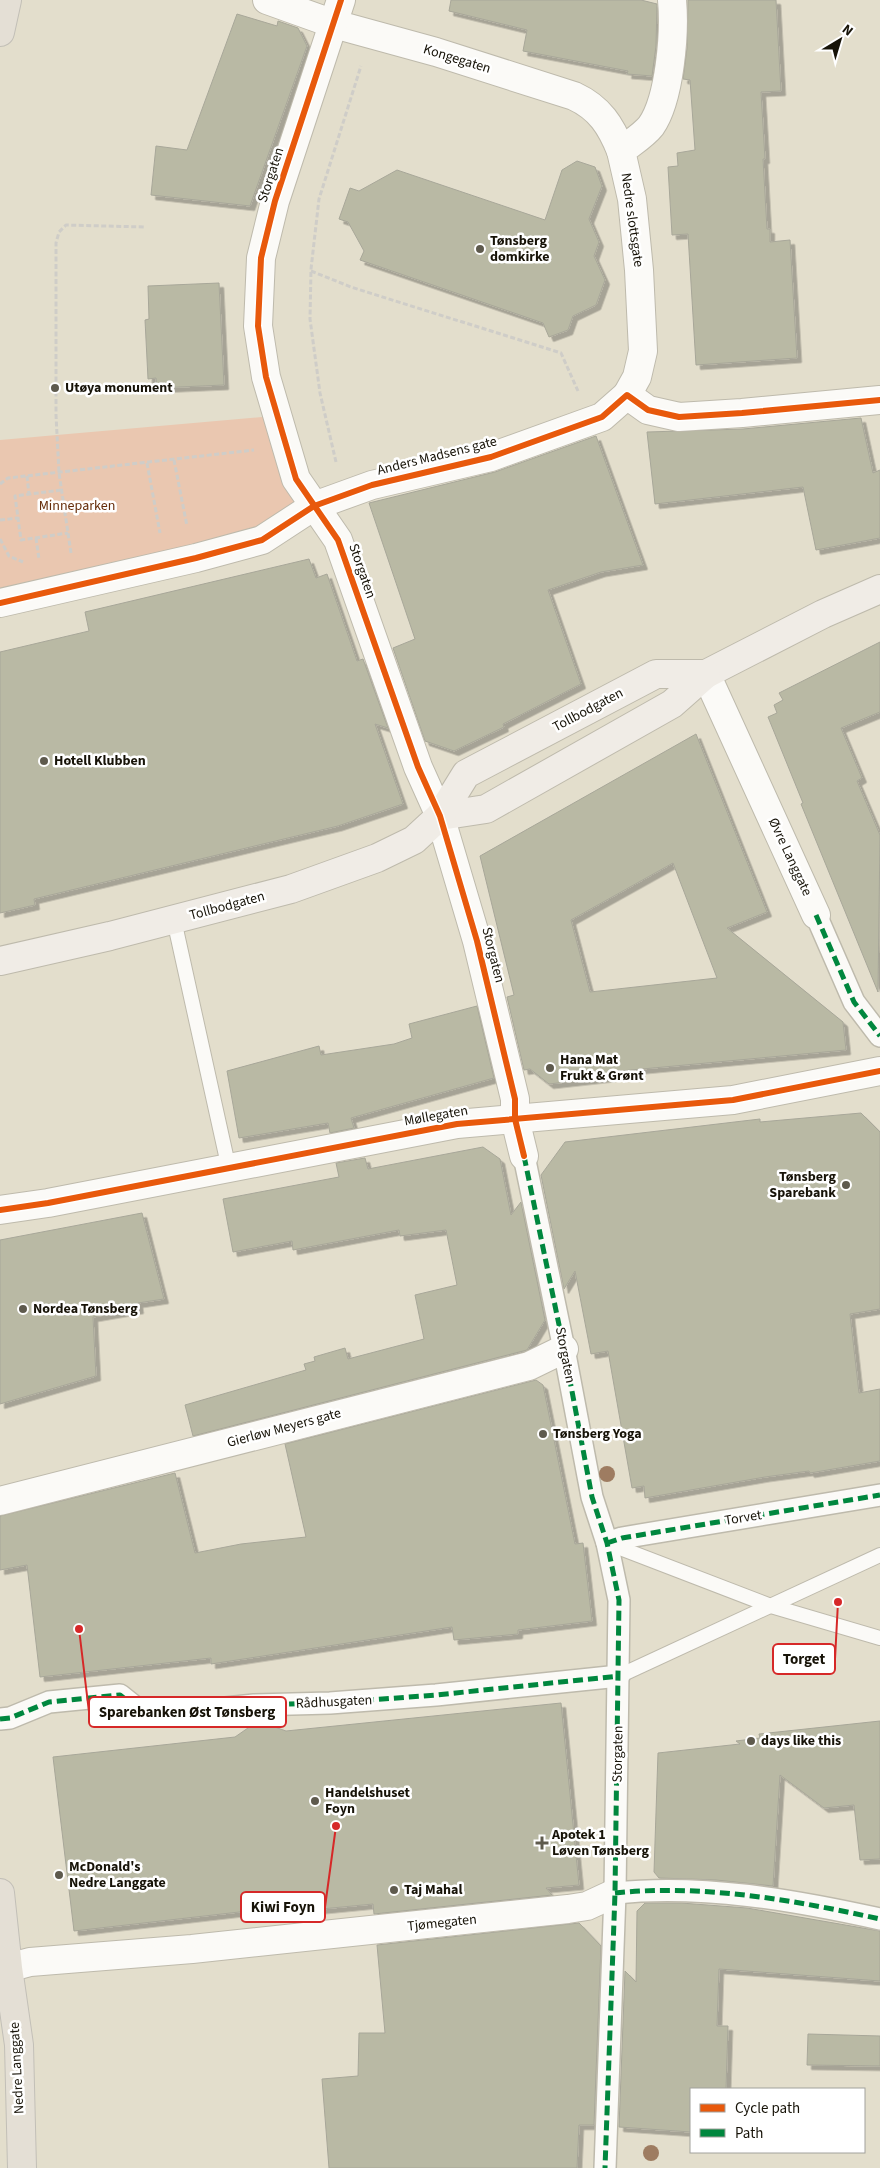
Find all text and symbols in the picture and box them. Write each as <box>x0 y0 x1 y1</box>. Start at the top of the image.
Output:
north arrow <box>815 15 865 65</box>
text: N <box>838 20 857 41</box>
street label: Kongegaten <box>421 39 493 79</box>
street label: Storgaten <box>253 145 289 205</box>
street label: Nedre slottsgate <box>615 172 649 269</box>
place label: Tønsberg domkirke <box>490 231 549 267</box>
marker: Tønsberg domkirke <box>474 243 486 255</box>
place label: Utøya monument <box>65 378 173 398</box>
marker: Utøya monument <box>49 382 61 394</box>
street label: Anders Madsens gate <box>375 431 499 481</box>
park label: Minneparken <box>39 496 115 516</box>
street label: Storgaten <box>343 541 381 601</box>
street label: Tollbodgaten <box>549 683 627 737</box>
place label: Hotell Klubben <box>54 751 146 771</box>
marker: Hotell Klubben <box>38 755 50 767</box>
street label: Øvre Langgate <box>763 815 817 899</box>
street label: Tollbodgaten <box>187 886 267 926</box>
street label: Storgaten <box>476 925 510 985</box>
place label: Hana Mat Frukt & Grønt <box>560 1050 644 1086</box>
marker: Hana Mat Frukt & Grønt <box>544 1062 556 1074</box>
street label: Møllegaten <box>402 1101 470 1131</box>
place label: Tønsberg Sparebank <box>769 1167 837 1203</box>
marker: Tønsberg Sparebank <box>840 1179 852 1191</box>
place label: Nordea Tønsberg <box>33 1299 138 1319</box>
marker: Nordea Tønsberg <box>17 1303 29 1315</box>
street label: Storgaten <box>550 1325 580 1385</box>
street label: Gierløw Meyers gate <box>225 1403 343 1453</box>
place label: Tønsberg Yoga <box>553 1424 642 1444</box>
marker: Tønsberg Yoga <box>537 1428 549 1440</box>
street label: Torvet <box>723 1505 763 1531</box>
callout: Torget <box>773 1644 835 1674</box>
text: Torget <box>783 1649 825 1670</box>
street label: Rådhusgaten <box>295 1690 373 1714</box>
callout: Sparebanken Øst Tønsberg <box>89 1697 286 1727</box>
text: Sparebanken Øst Tønsberg <box>99 1702 275 1723</box>
street label: Storgaten <box>608 1725 628 1783</box>
place label: days like this <box>761 1731 841 1751</box>
marker: days like this <box>745 1735 757 1747</box>
place label: Handelshuset Foyn <box>325 1783 411 1819</box>
marker: Handelshuset Foyn <box>309 1795 321 1807</box>
place label: Apotek 1 Løven Tønsberg <box>551 1825 649 1861</box>
marker: Apotek 1 Løven Tønsberg <box>536 1837 548 1849</box>
place label: McDonald's Nedre Langgate <box>69 1857 166 1893</box>
marker: McDonald's Nedre Langgate <box>53 1869 65 1881</box>
place label: Taj Mahal <box>404 1880 462 1900</box>
marker: Taj Mahal <box>388 1884 400 1896</box>
callout: Kiwi Foyn <box>241 1892 325 1922</box>
text: Kiwi Foyn <box>251 1897 315 1918</box>
street label: Tjømegaten <box>406 1909 478 1937</box>
street label: Nedre Langgate <box>5 2021 29 2114</box>
legend <box>690 2088 865 2153</box>
text: Cycle path <box>735 2098 800 2119</box>
text: Path <box>735 2123 763 2144</box>

